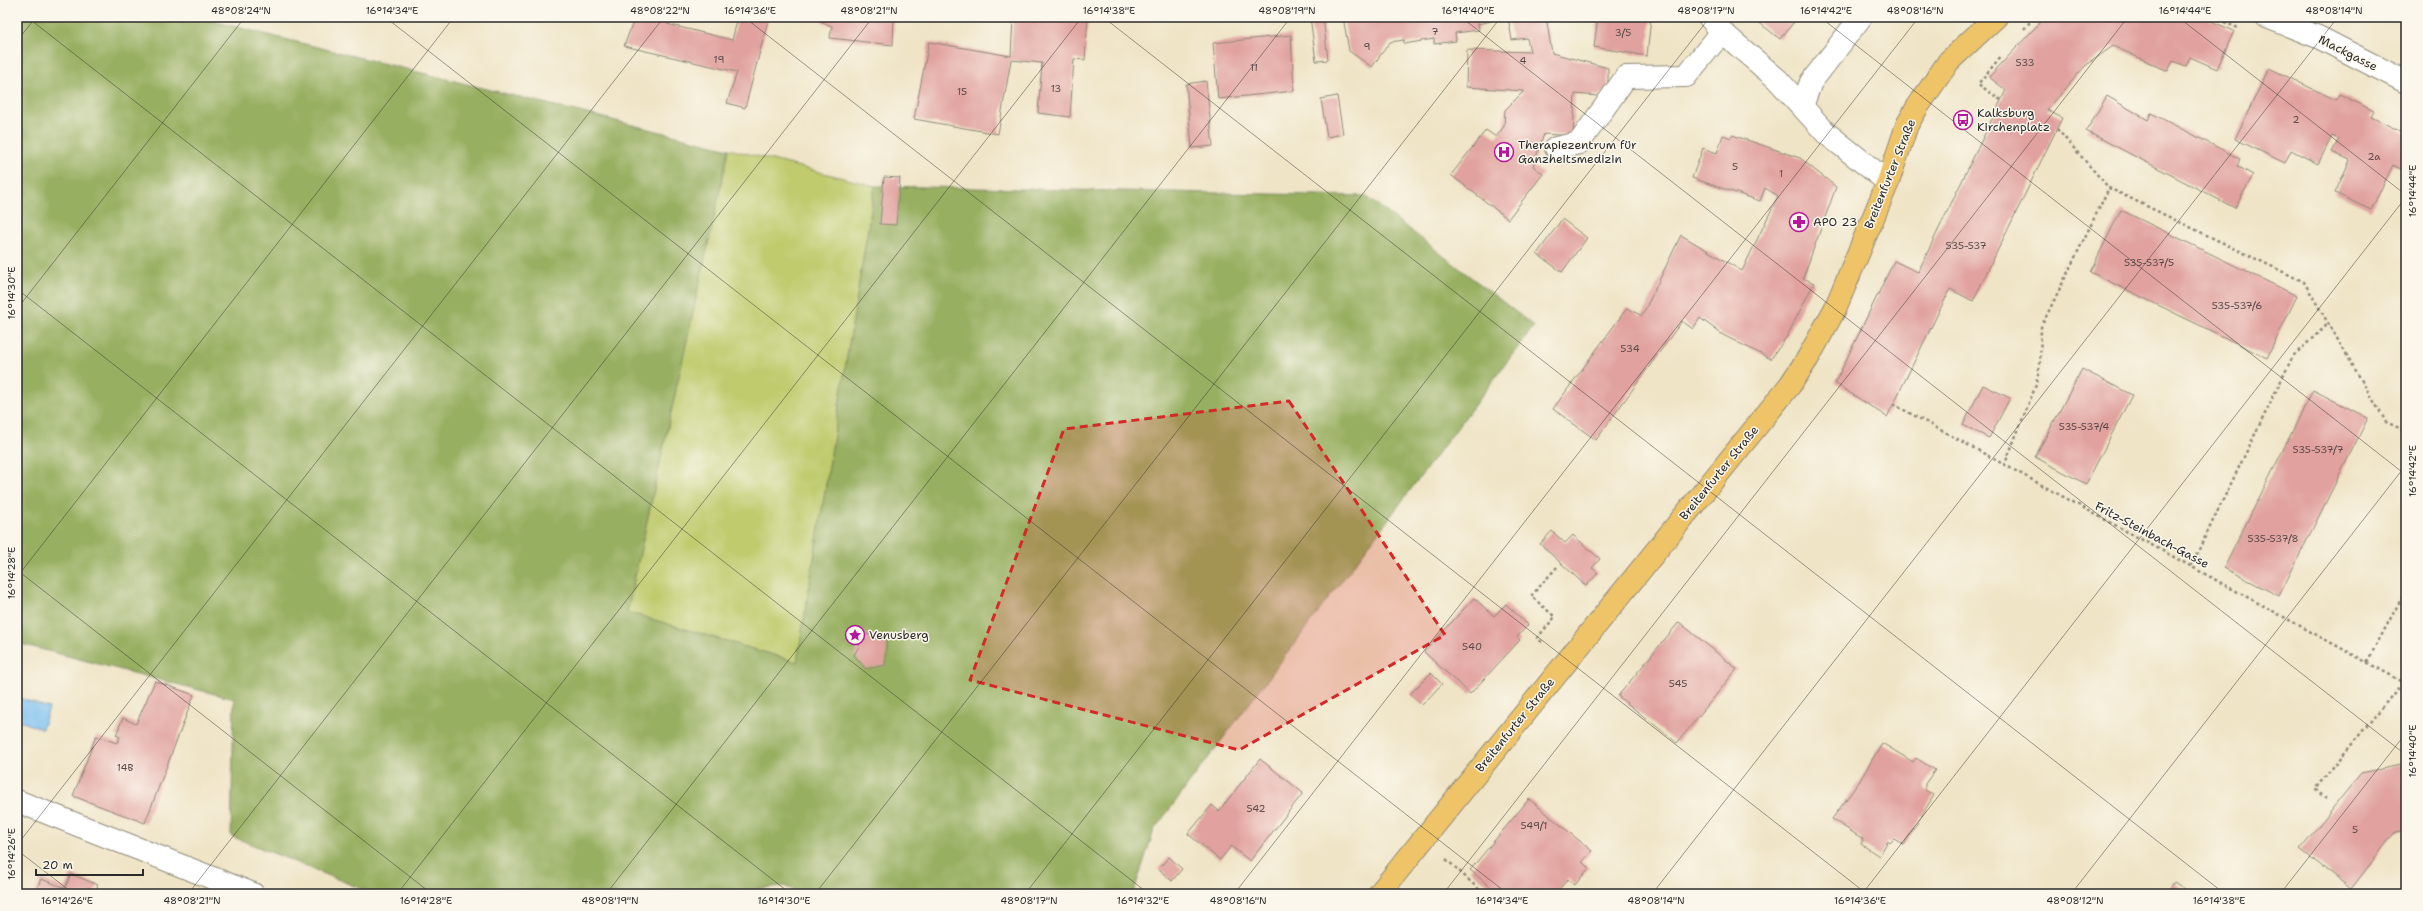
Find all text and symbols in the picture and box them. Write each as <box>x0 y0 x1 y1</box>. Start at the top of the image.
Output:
text: 48°08'24"N <box>211 4 271 17</box>
text: 16°14'34"E <box>366 4 418 17</box>
text: 48°08'22"N <box>630 4 690 17</box>
text: 16°14'36"E <box>724 4 776 17</box>
text: 48°08'21"N <box>840 4 898 17</box>
text: 16°14'38"E <box>1083 4 1135 17</box>
text: 48°08'19"N <box>1258 4 1316 17</box>
text: 16°14'40"E <box>1442 4 1494 17</box>
text: 48°08'17"N <box>1677 4 1735 17</box>
text: 16°14'42"E <box>1800 4 1852 17</box>
text: 48°08'16"N <box>1886 4 1944 17</box>
text: 16°14'44"E <box>2159 4 2211 17</box>
text: 48°08'14"N <box>2305 4 2363 17</box>
house number: 7 <box>1432 25 1439 38</box>
house number: 3/5 <box>1615 26 1631 39</box>
street label: Mackgasse <box>2316 31 2380 75</box>
house number: 9 <box>1364 40 1371 53</box>
house number: 19 <box>714 53 724 66</box>
house number: 4 <box>1520 54 1527 67</box>
house number: 533 <box>2015 56 2035 69</box>
house number: 11 <box>1250 61 1258 74</box>
house number: 13 <box>1051 82 1061 95</box>
house number: 15 <box>957 85 967 98</box>
place label: Kalksburg Kirchenplatz <box>1977 105 2050 135</box>
bus stop icon: Kalksburg Kirchenplatz <box>1952 109 1974 131</box>
house number: 2 <box>2293 113 2300 126</box>
street label: Breitenfurter Straße <box>1861 117 1919 231</box>
place label: Therapiezentrum für Ganzheitsmedizin <box>1518 137 1637 167</box>
hospital icon: Therapiezentrum für Ganzheitsmedizin <box>1493 141 1515 163</box>
house number: 2a <box>2368 150 2381 163</box>
house number: 5 <box>1732 160 1738 173</box>
text: 16°14'44"E <box>2406 165 2419 217</box>
house number: 1 <box>1779 167 1783 180</box>
pharmacy icon: APO 23 <box>1788 211 1810 233</box>
place label: APO 23 <box>1813 214 1857 230</box>
house number: 535-537 <box>1946 239 1986 252</box>
house number: 535-537/5 <box>2124 256 2174 269</box>
text: 16°14'30"E <box>5 266 18 320</box>
house number: 535-537/6 <box>2212 299 2262 312</box>
house number: 534 <box>1620 342 1640 355</box>
house number: 535-537/4 <box>2059 420 2109 433</box>
street label: Breitenfurter Straße <box>1676 422 1762 523</box>
house number: 535-537/7 <box>2293 443 2344 456</box>
text: 16°14'42"E <box>2406 445 2419 497</box>
street label: Fritz-Steinbach-Gasse <box>2092 498 2212 572</box>
house number: 535-537/8 <box>2248 532 2298 545</box>
text: 16°14'28"E <box>5 547 18 599</box>
place icon: Venusberg <box>844 624 866 646</box>
place label: Venusberg <box>869 627 929 643</box>
house number: 540 <box>1462 640 1482 653</box>
street label: Breitenfurter Straße <box>1472 674 1558 775</box>
house number: 545 <box>1669 677 1687 690</box>
text: 16°14'40"E <box>2406 725 2419 777</box>
house number: 14B <box>117 761 133 774</box>
house number: 542 <box>1246 802 1266 815</box>
house number: 549/1 <box>1520 819 1548 832</box>
house number: 5 <box>2352 823 2358 836</box>
text: 16°14'26"E <box>5 828 18 880</box>
scale bar <box>36 851 143 877</box>
text: 20 m <box>42 857 73 873</box>
text: 16°14'26"E <box>41 894 93 907</box>
text: 48°08'21"N <box>163 894 221 907</box>
text: 16°14'28"E <box>400 894 452 907</box>
text: 48°08'19"N <box>581 894 639 907</box>
text: 16°14'30"E <box>757 894 811 907</box>
text: 48°08'17"N <box>1000 894 1058 907</box>
text: 16°14'32"E <box>1117 894 1169 907</box>
text: 48°08'16"N <box>1209 894 1267 907</box>
text: 16°14'34"E <box>1476 894 1528 907</box>
text: 48°08'14"N <box>1627 894 1685 907</box>
text: 16°14'36"E <box>1834 894 1886 907</box>
text: 48°08'12"N <box>2046 894 2104 907</box>
text: 16°14'38"E <box>2193 894 2245 907</box>

